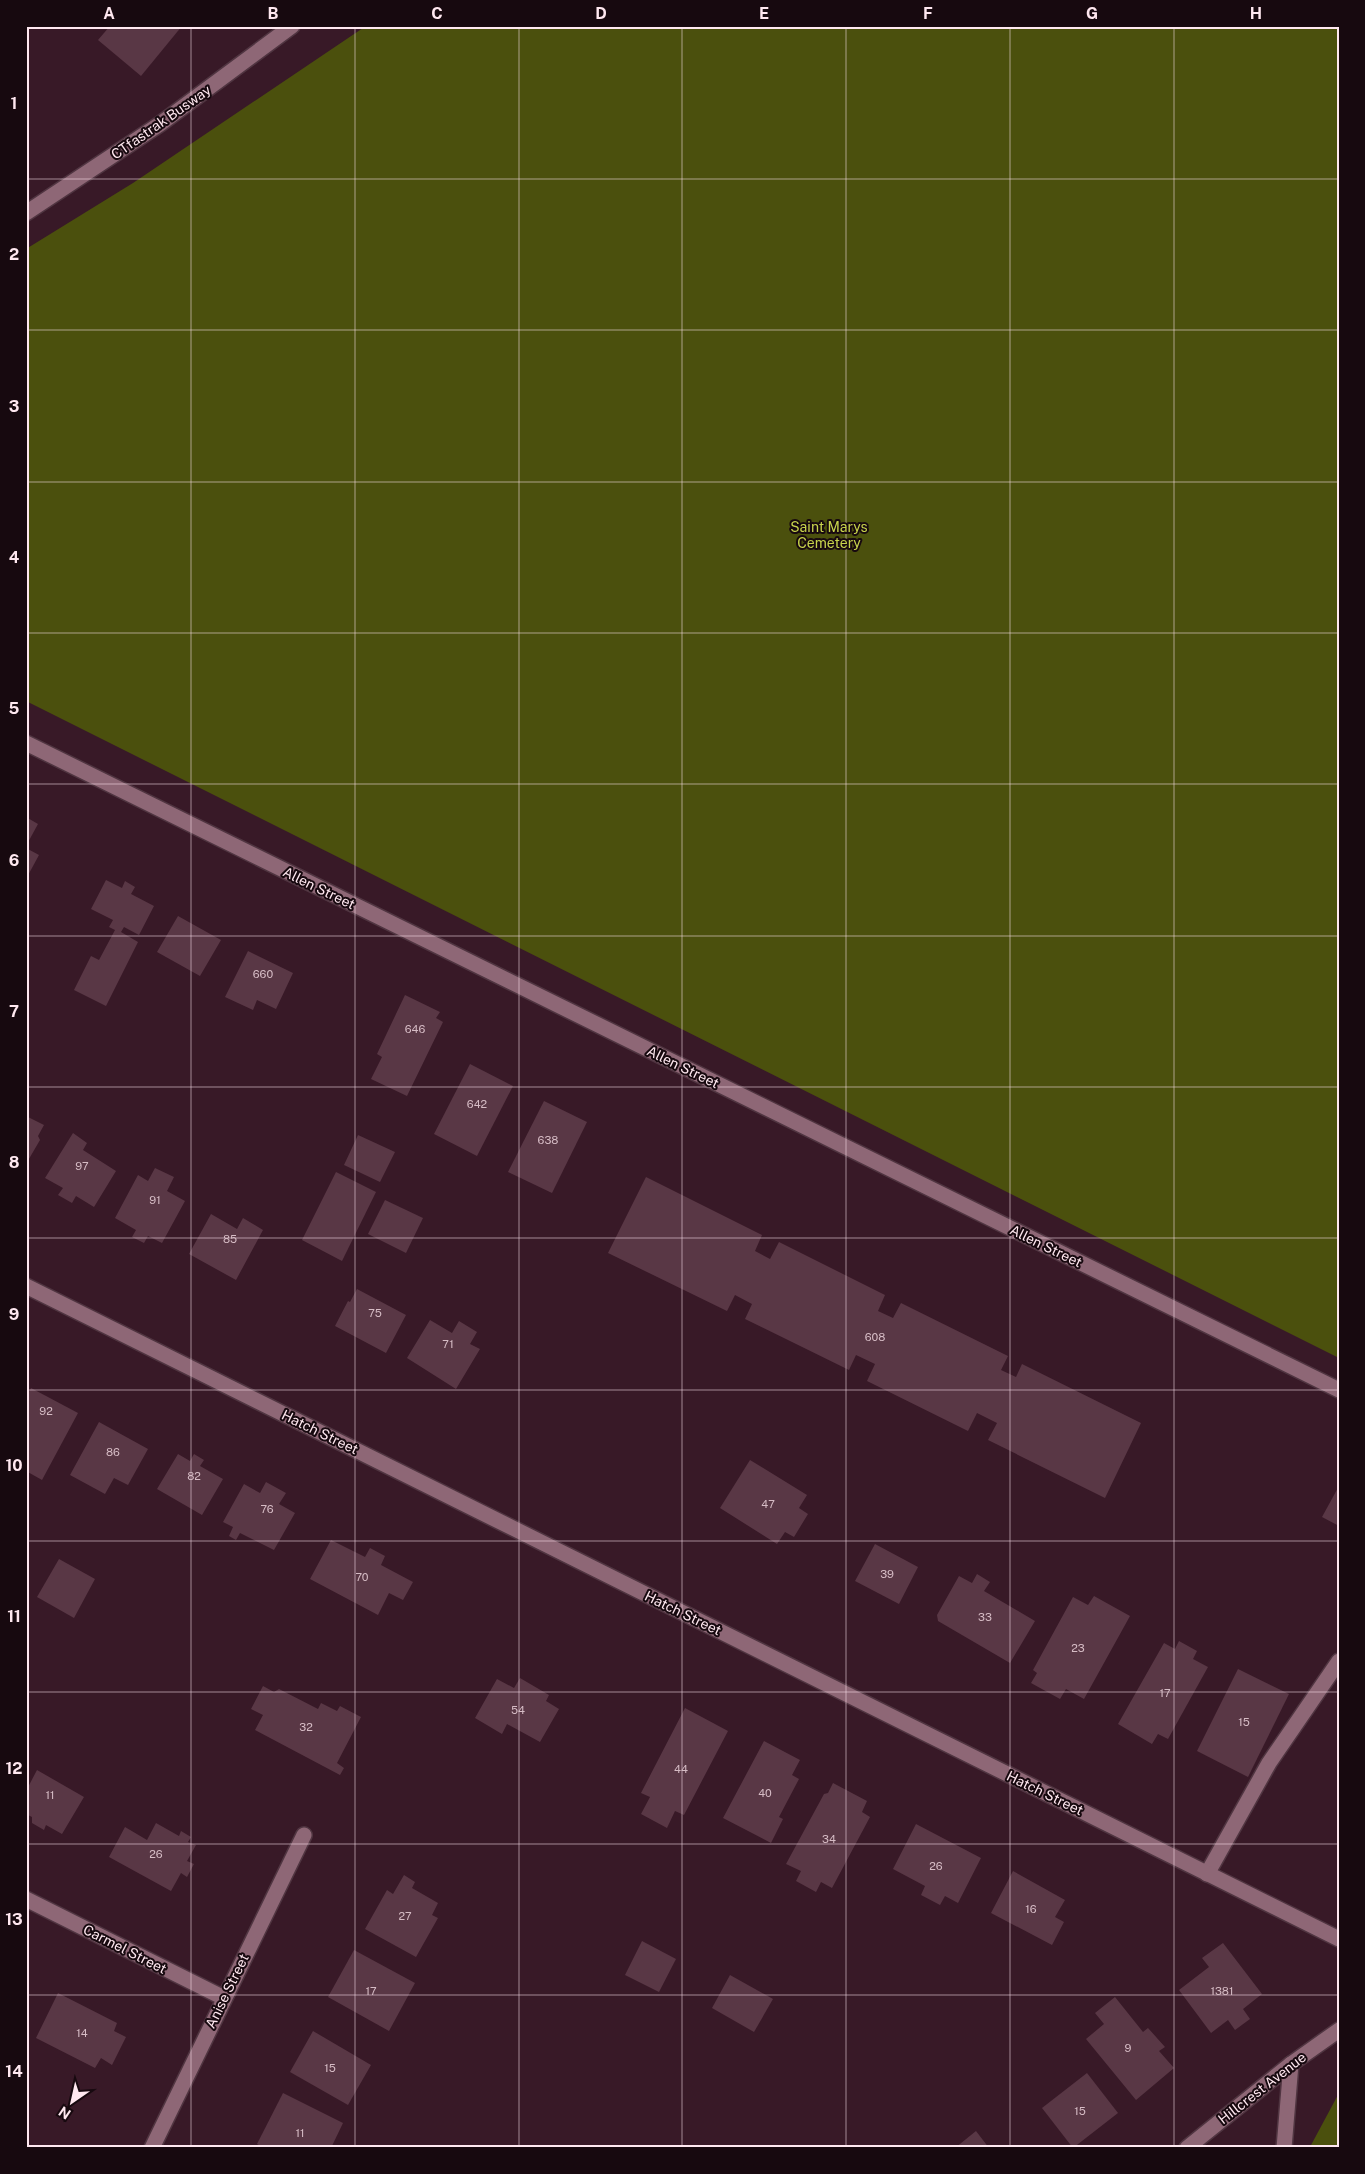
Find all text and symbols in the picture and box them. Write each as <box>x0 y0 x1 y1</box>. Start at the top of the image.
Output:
text: A <box>103 4 115 23</box>
text: B <box>268 4 279 23</box>
text: C <box>431 4 443 23</box>
text: D <box>595 4 607 23</box>
text: E <box>759 4 769 23</box>
text: F <box>923 4 933 23</box>
text: G <box>1086 4 1098 23</box>
text: H <box>1250 4 1262 23</box>
street label: CTfastrak Busway <box>108 81 214 162</box>
text: 1 <box>11 94 17 113</box>
text: 2 <box>9 245 19 264</box>
text: 3 <box>9 397 19 416</box>
park label: Saint Marys Cemetery <box>790 519 868 551</box>
text: 4 <box>9 548 20 567</box>
text: 5 <box>9 699 20 718</box>
text: 6 <box>9 851 19 870</box>
street label: Allen Street <box>280 864 358 912</box>
house number: 660 <box>253 968 273 980</box>
text: 7 <box>9 1002 19 1021</box>
house number: 646 <box>405 1023 425 1035</box>
street label: Allen Street <box>644 1043 722 1091</box>
house number: 642 <box>467 1098 488 1110</box>
house number: 638 <box>538 1134 558 1146</box>
text: 8 <box>9 1153 20 1172</box>
house number: 97 <box>75 1160 89 1172</box>
house number: 91 <box>149 1194 161 1206</box>
street label: Allen Street <box>1007 1222 1085 1270</box>
house number: 85 <box>223 1233 237 1245</box>
text: 9 <box>9 1305 19 1324</box>
house number: 75 <box>368 1307 382 1319</box>
house number: 608 <box>865 1331 885 1343</box>
house number: 71 <box>442 1338 454 1350</box>
house number: 92 <box>39 1405 53 1417</box>
street label: Hatch Street <box>279 1407 361 1457</box>
house number: 86 <box>106 1446 120 1458</box>
text: 10 <box>5 1456 23 1475</box>
house number: 82 <box>187 1470 201 1482</box>
house number: 47 <box>761 1498 775 1510</box>
house number: 76 <box>260 1503 274 1515</box>
house number: 39 <box>880 1568 894 1580</box>
house number: 70 <box>355 1571 369 1583</box>
street label: Hatch Street <box>642 1588 724 1638</box>
text: 11 <box>7 1607 21 1626</box>
house number: 33 <box>978 1611 992 1623</box>
house number: 23 <box>1071 1642 1085 1654</box>
house number: 17 <box>1159 1687 1171 1699</box>
house number: 54 <box>511 1704 525 1716</box>
house number: 15 <box>1238 1716 1250 1728</box>
house number: 32 <box>299 1721 313 1733</box>
text: 12 <box>5 1759 23 1778</box>
house number: 44 <box>674 1763 688 1775</box>
street label: Hatch Street <box>1004 1768 1086 1818</box>
house number: 40 <box>758 1787 772 1799</box>
house number: 11 <box>46 1789 54 1801</box>
house number: 34 <box>822 1833 836 1845</box>
house number: 26 <box>149 1848 163 1860</box>
house number: 26 <box>929 1860 943 1872</box>
house number: 16 <box>1025 1903 1037 1915</box>
text: 13 <box>5 1910 23 1929</box>
house number: 27 <box>398 1910 412 1922</box>
street label: Carmel Street <box>81 1921 169 1977</box>
street label: Anise Street <box>202 1951 252 2031</box>
house number: 17 <box>365 1985 377 1997</box>
house number: 1381 <box>1211 1985 1233 1997</box>
house number: 14 <box>76 2027 88 2039</box>
house number: 9 <box>1125 2042 1132 2054</box>
street label: Hillcrest Avenue <box>1215 2049 1309 2127</box>
text: 14 <box>5 2062 23 2081</box>
house number: 15 <box>324 2062 336 2074</box>
north arrow <box>48 2076 98 2126</box>
text: N <box>56 2103 74 2122</box>
house number: 15 <box>1074 2105 1086 2117</box>
house number: 11 <box>296 2127 304 2139</box>

